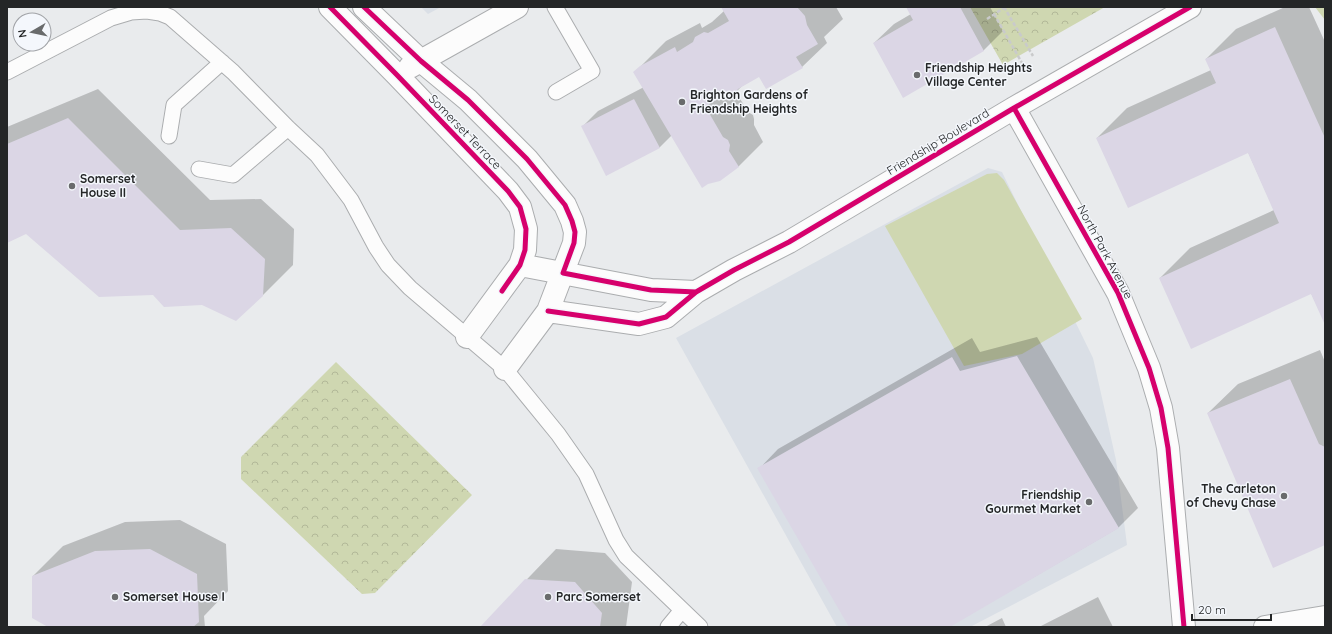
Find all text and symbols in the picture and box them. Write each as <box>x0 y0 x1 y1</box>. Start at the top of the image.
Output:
north arrow <box>12 12 52 52</box>
text: N <box>15 28 30 39</box>
place label: Friendship Heights Village Center <box>925 60 1032 89</box>
marker: Friendship Heights Village Center <box>912 70 922 80</box>
place label: Brighton Gardens of Friendship Heights <box>690 87 809 116</box>
street label: Somerset Terrace <box>426 91 505 172</box>
marker: Brighton Gardens of Friendship Heights <box>677 97 687 107</box>
street label: Friendship Boulevard <box>884 105 992 178</box>
place label: Somerset House II <box>80 171 136 200</box>
marker: Somerset House II <box>67 181 77 191</box>
street label: North Park Avenue <box>1074 202 1137 302</box>
place label: The Carleton of Chevy Chase <box>1186 481 1276 510</box>
place label: Friendship Gourmet Market <box>985 487 1081 516</box>
marker: The Carleton of Chevy Chase <box>1279 491 1289 501</box>
marker: Friendship Gourmet Market <box>1084 497 1094 507</box>
place label: Somerset House I <box>123 589 225 604</box>
place label: Parc Somerset <box>556 589 641 604</box>
marker: Somerset House I <box>110 592 120 602</box>
marker: Parc Somerset <box>543 592 553 602</box>
scale bar <box>1192 596 1271 622</box>
text: 20 m <box>1198 602 1226 617</box>

